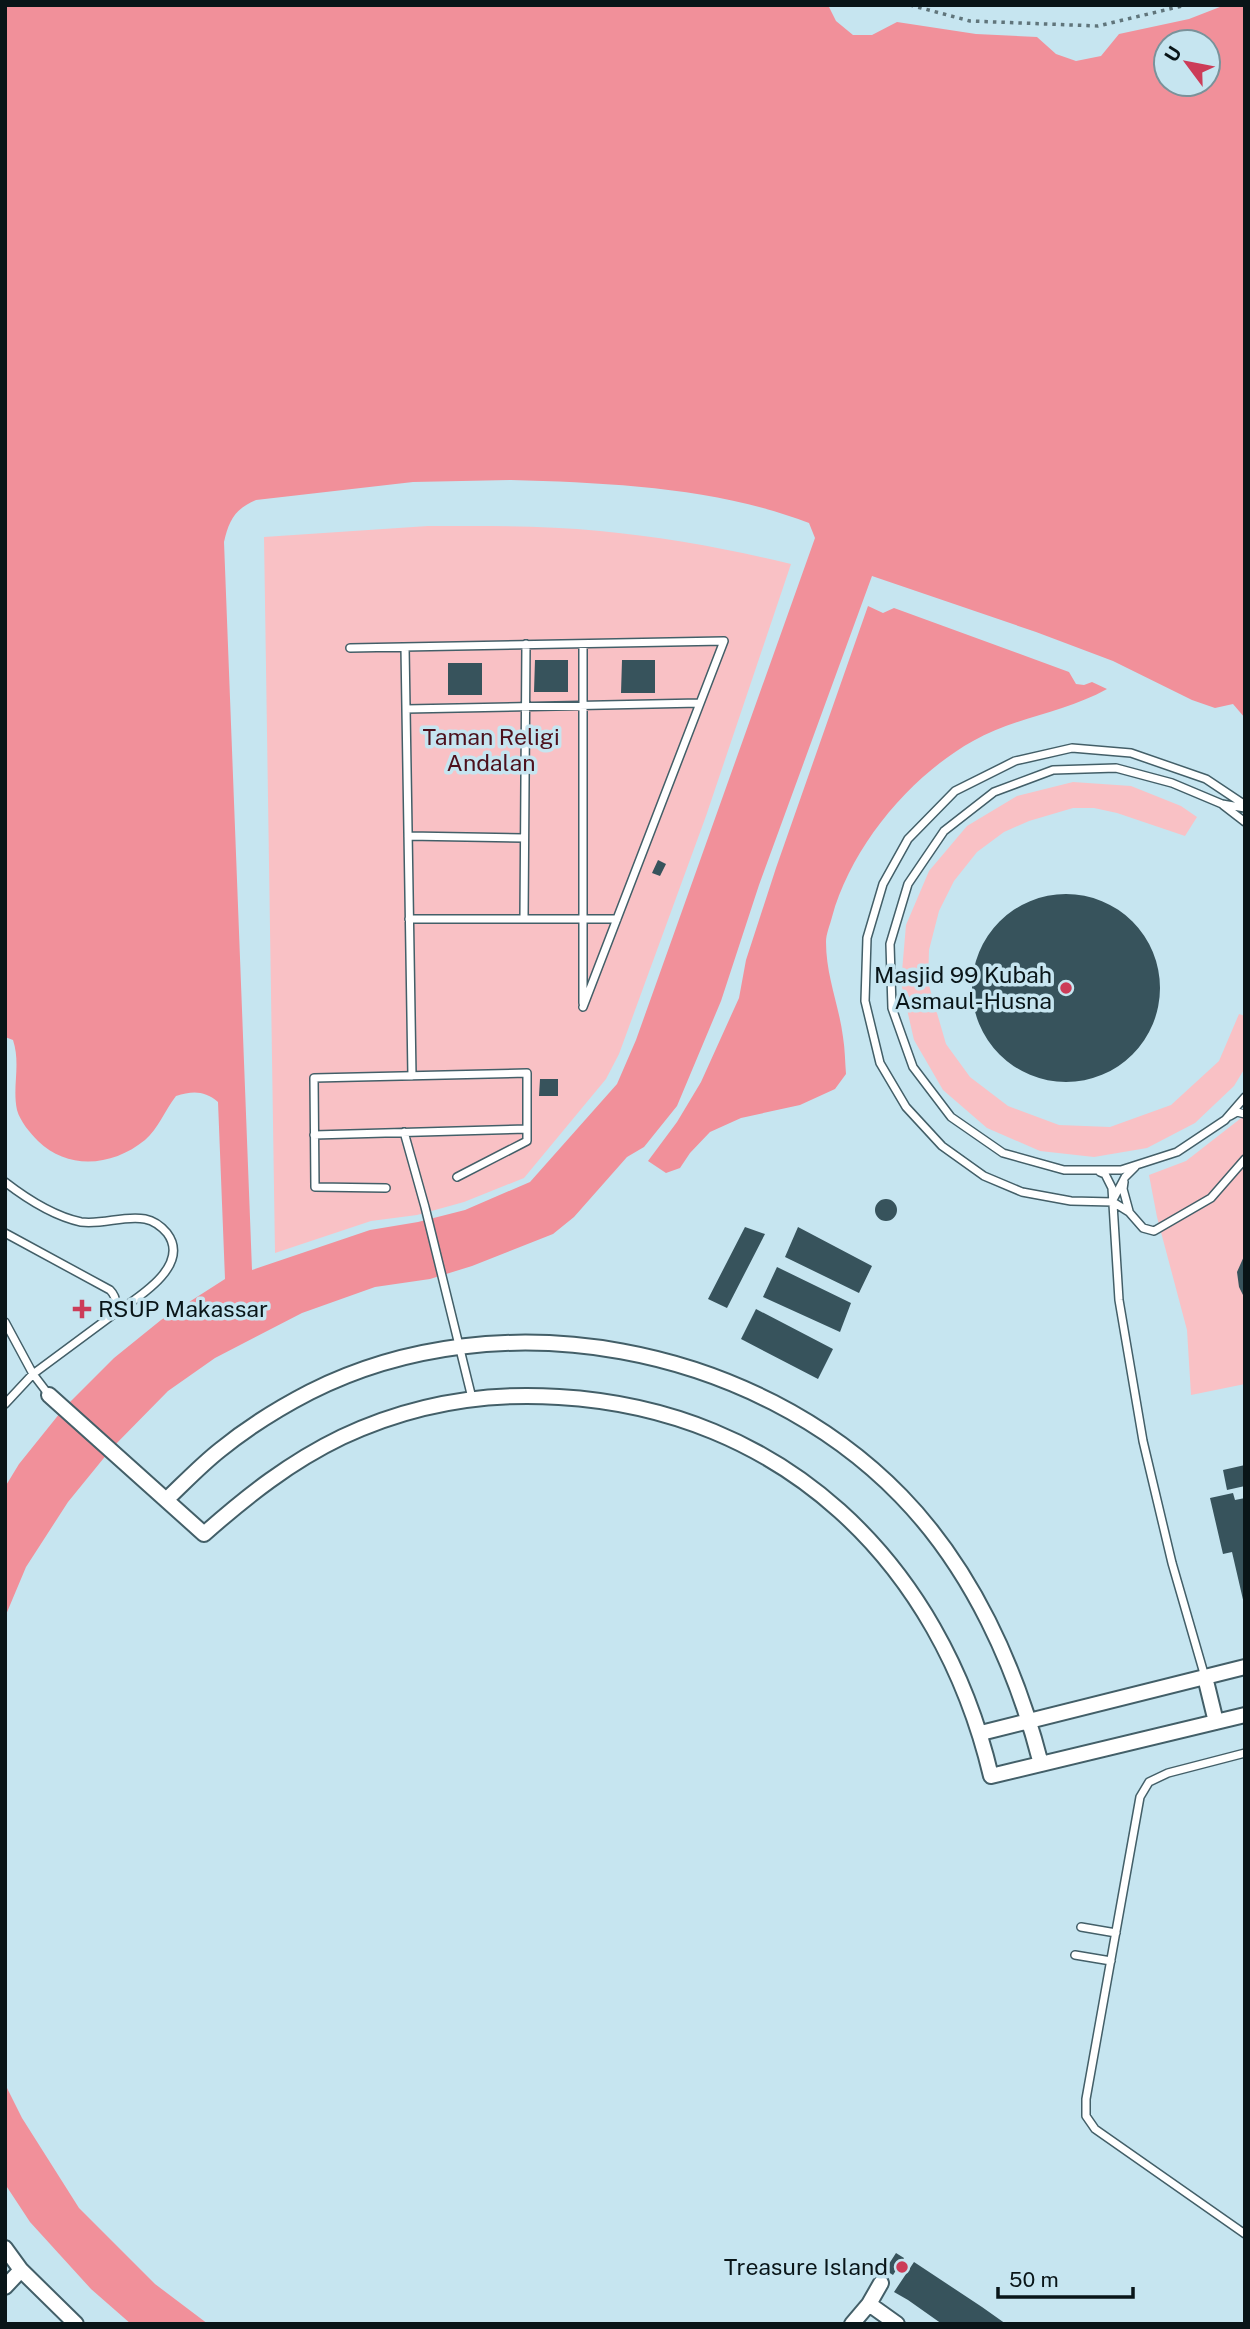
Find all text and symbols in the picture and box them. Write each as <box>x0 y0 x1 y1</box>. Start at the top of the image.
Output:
north arrow <box>1152 28 1222 98</box>
text: U <box>1160 42 1186 66</box>
park label: Taman Religi Andalan <box>422 723 560 776</box>
place label: Masjid 99 Kubah Asmaul-Husna <box>874 961 1052 1014</box>
marker: Masjid 99 Kubah Asmaul-Husna <box>1058 980 1074 996</box>
place label: RSUP Makassar <box>98 1295 268 1322</box>
marker: RSUP Makassar <box>72 1299 92 1319</box>
place label: Treasure Island <box>724 2253 888 2280</box>
scale bar <box>998 2256 1133 2300</box>
marker: Treasure Island <box>894 2259 910 2275</box>
text: 50 m <box>1009 2267 1059 2292</box>

